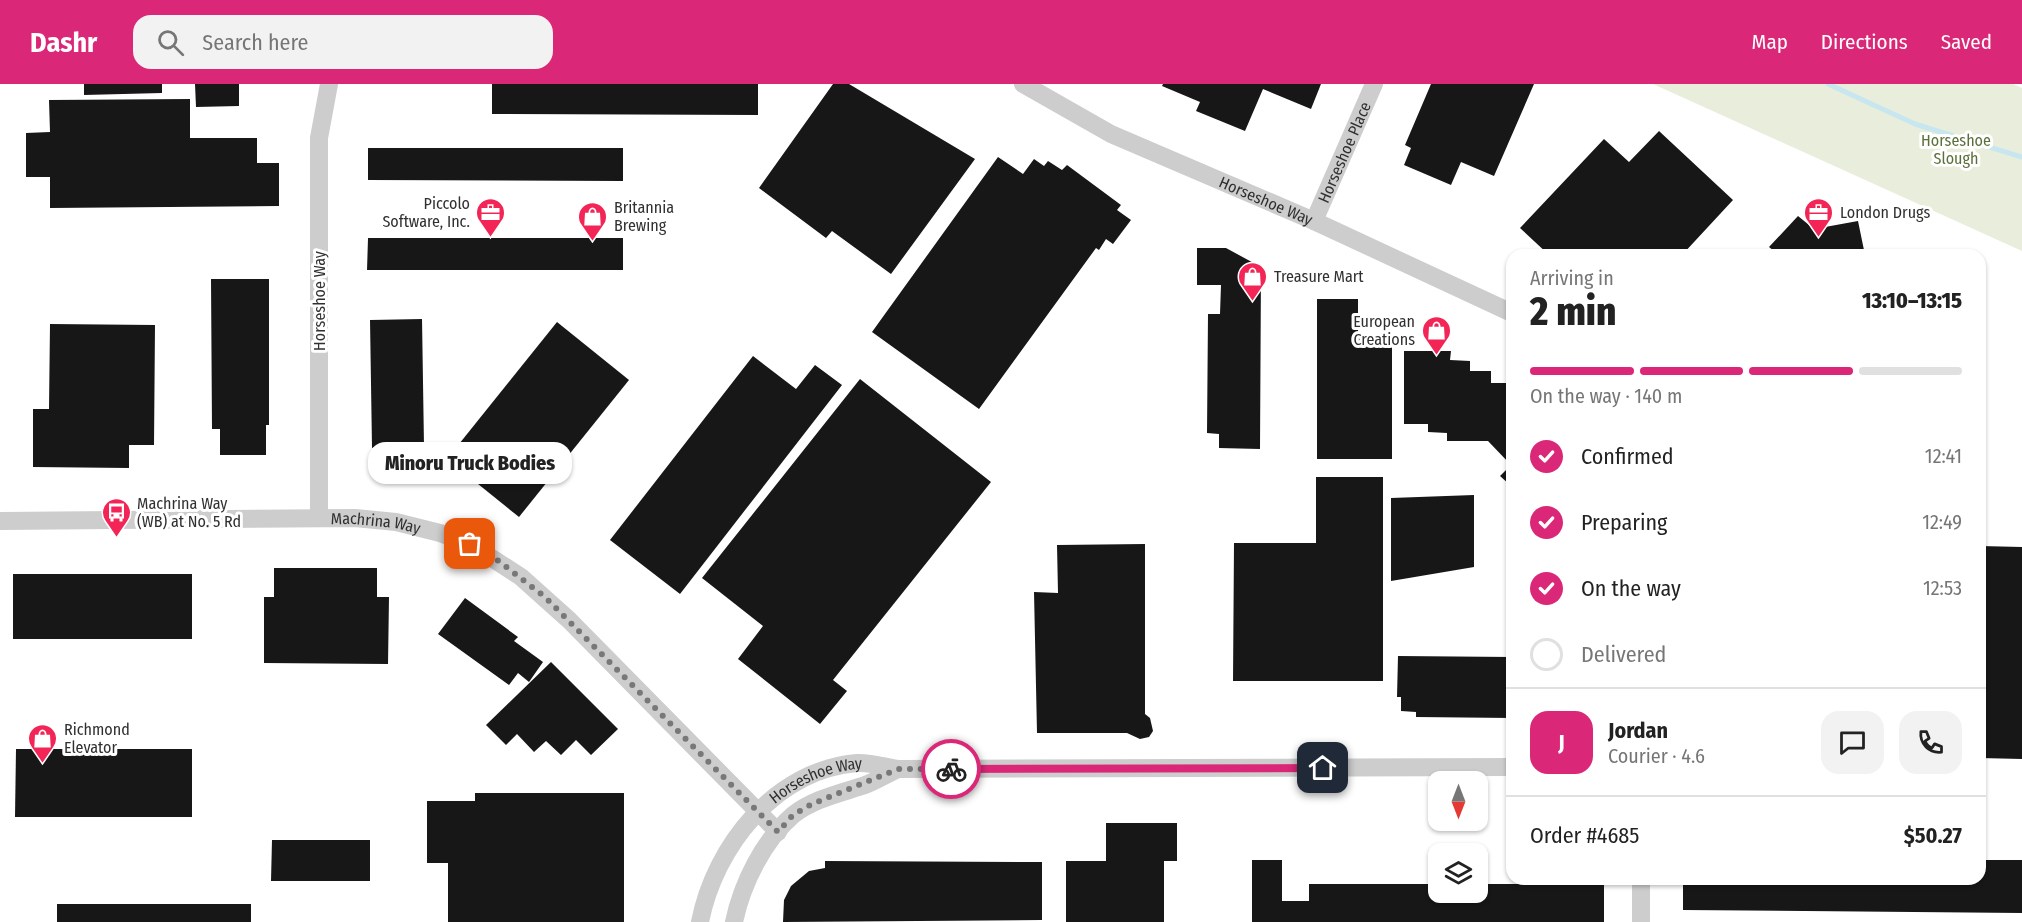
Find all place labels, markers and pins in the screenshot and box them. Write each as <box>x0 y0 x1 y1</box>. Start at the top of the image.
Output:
place label: Piccolo Software, Inc. <box>382 194 470 231</box>
office icon: Piccolo Software, Inc. <box>475 196 507 238</box>
office icon: London Drugs <box>1803 196 1835 238</box>
place label: Britannia Brewing <box>614 198 674 235</box>
shop icon: Britannia Brewing <box>577 200 609 242</box>
place label: London Drugs <box>1840 203 1930 222</box>
shop icon: Treasure Mart <box>1237 260 1269 302</box>
place label: Treasure Mart <box>1274 267 1364 286</box>
place label: European Creations <box>1353 312 1415 349</box>
shop icon: European Creations <box>1420 314 1452 356</box>
callout: Minoru Truck Bodies <box>368 442 572 484</box>
place label: Machrina Way (WB) at No. 5 Rd <box>137 494 241 531</box>
bus stop icon: Machrina Way (WB) at No. 5 Rd <box>100 496 132 538</box>
pin <box>444 518 495 569</box>
place label: Richmond Elevator <box>64 720 130 757</box>
shop icon: Richmond Elevator <box>27 722 59 764</box>
pin <box>1297 742 1348 793</box>

